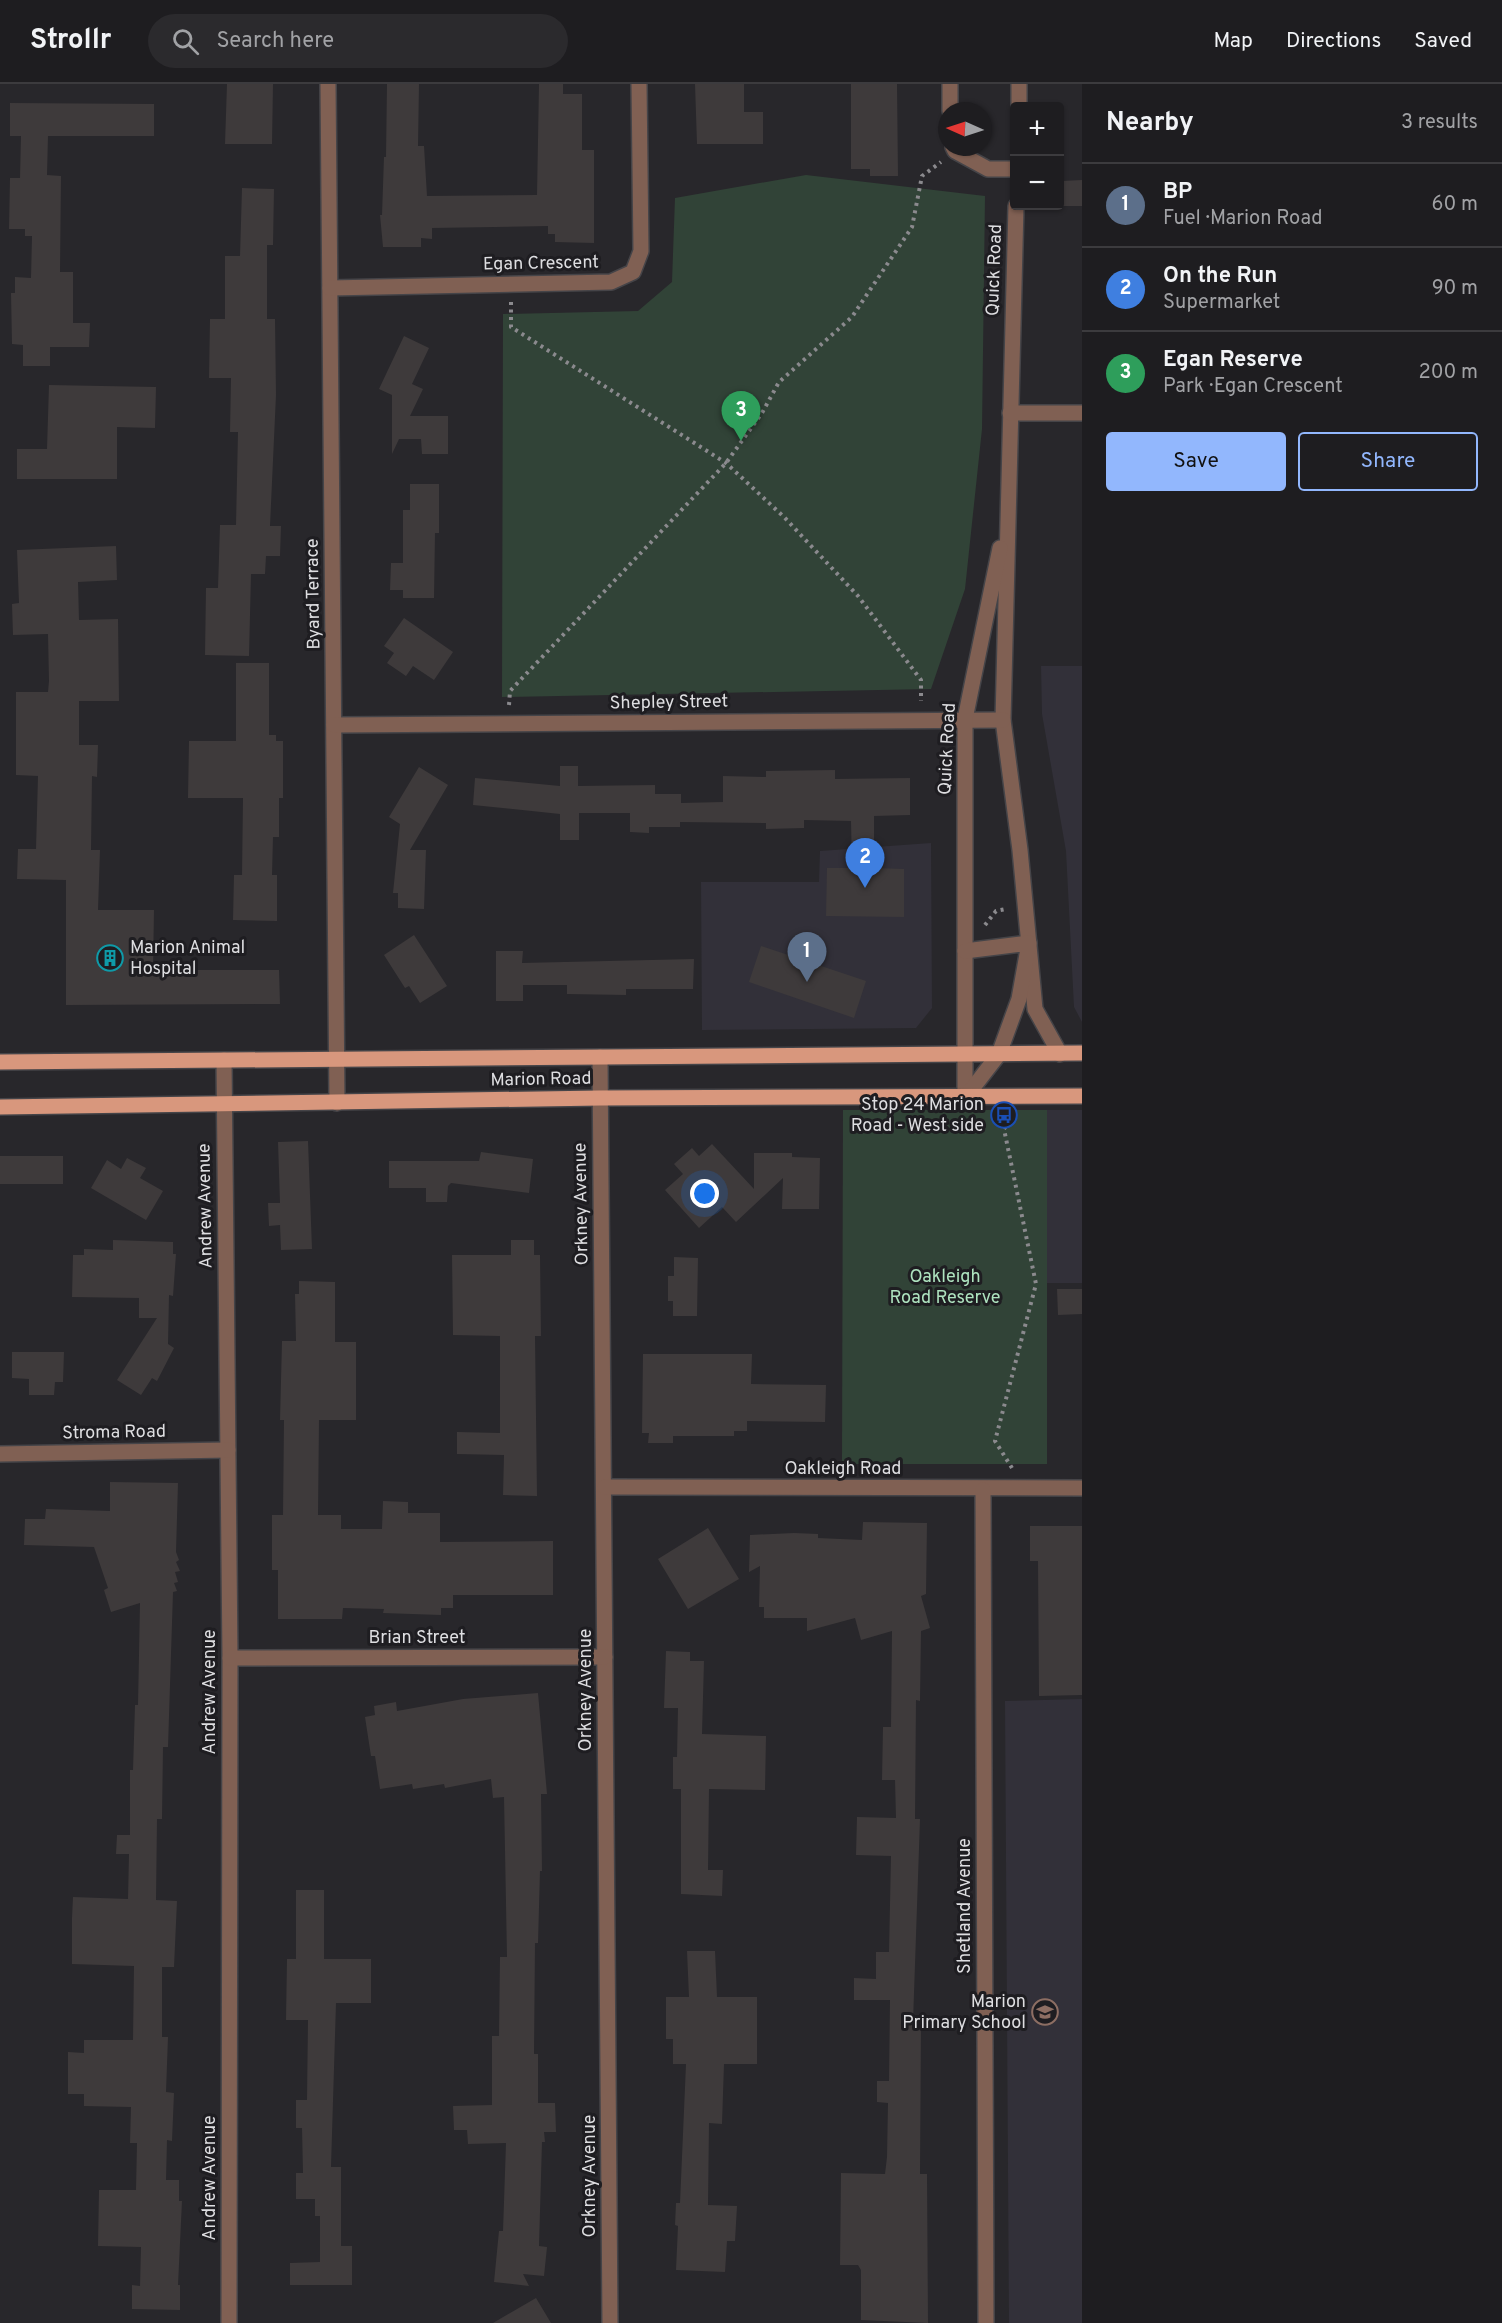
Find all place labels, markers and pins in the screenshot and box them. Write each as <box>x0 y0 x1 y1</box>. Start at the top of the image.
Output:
pin: 3 <box>722 392 760 441</box>
pin: 2 <box>846 838 884 888</box>
pin: 1 <box>788 932 826 982</box>
place label: Marion Animal Hospital <box>130 937 245 981</box>
building icon: Marion Animal Hospital <box>95 943 125 973</box>
place label: Stop 24 Marion Road - West side <box>851 1094 984 1138</box>
bus stop icon: Stop 24 Marion Road - West side <box>989 1100 1019 1130</box>
place label: Marion Primary School <box>902 1991 1026 2035</box>
school or university icon: Marion Primary School <box>1030 1997 1060 2027</box>

